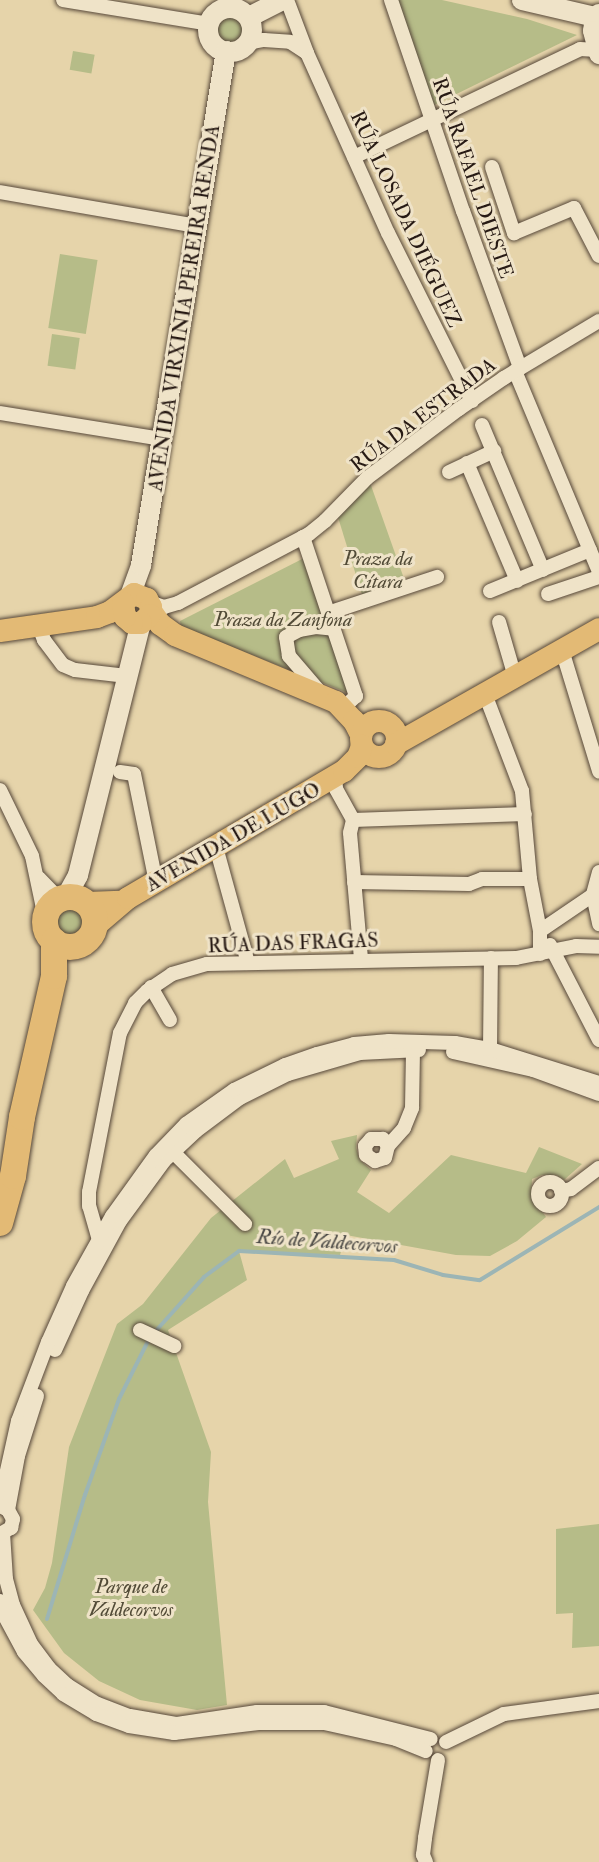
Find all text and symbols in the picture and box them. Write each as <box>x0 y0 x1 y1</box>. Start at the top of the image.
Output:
street label: RÚA RAFAEL DIESTE <box>427 75 519 281</box>
street label: RÚA LOSADA DIÉGUEZ <box>345 107 467 331</box>
street label: AVENIDA VIRXINIA PEREIRA RENDA <box>143 123 225 493</box>
street label: RÚA DA ESTRADA <box>346 352 500 478</box>
park label: Praza da Cítara <box>343 547 413 594</box>
park label: Praza da Zanfona <box>214 607 352 631</box>
street label: AVENIDA DE LUGO <box>141 777 325 897</box>
street label: RÚA DAS FRAGAS <box>207 928 379 958</box>
water label: Río de Valdecorvos <box>256 1225 398 1259</box>
park label: Parque de Valdecorvos <box>89 1574 173 1621</box>

